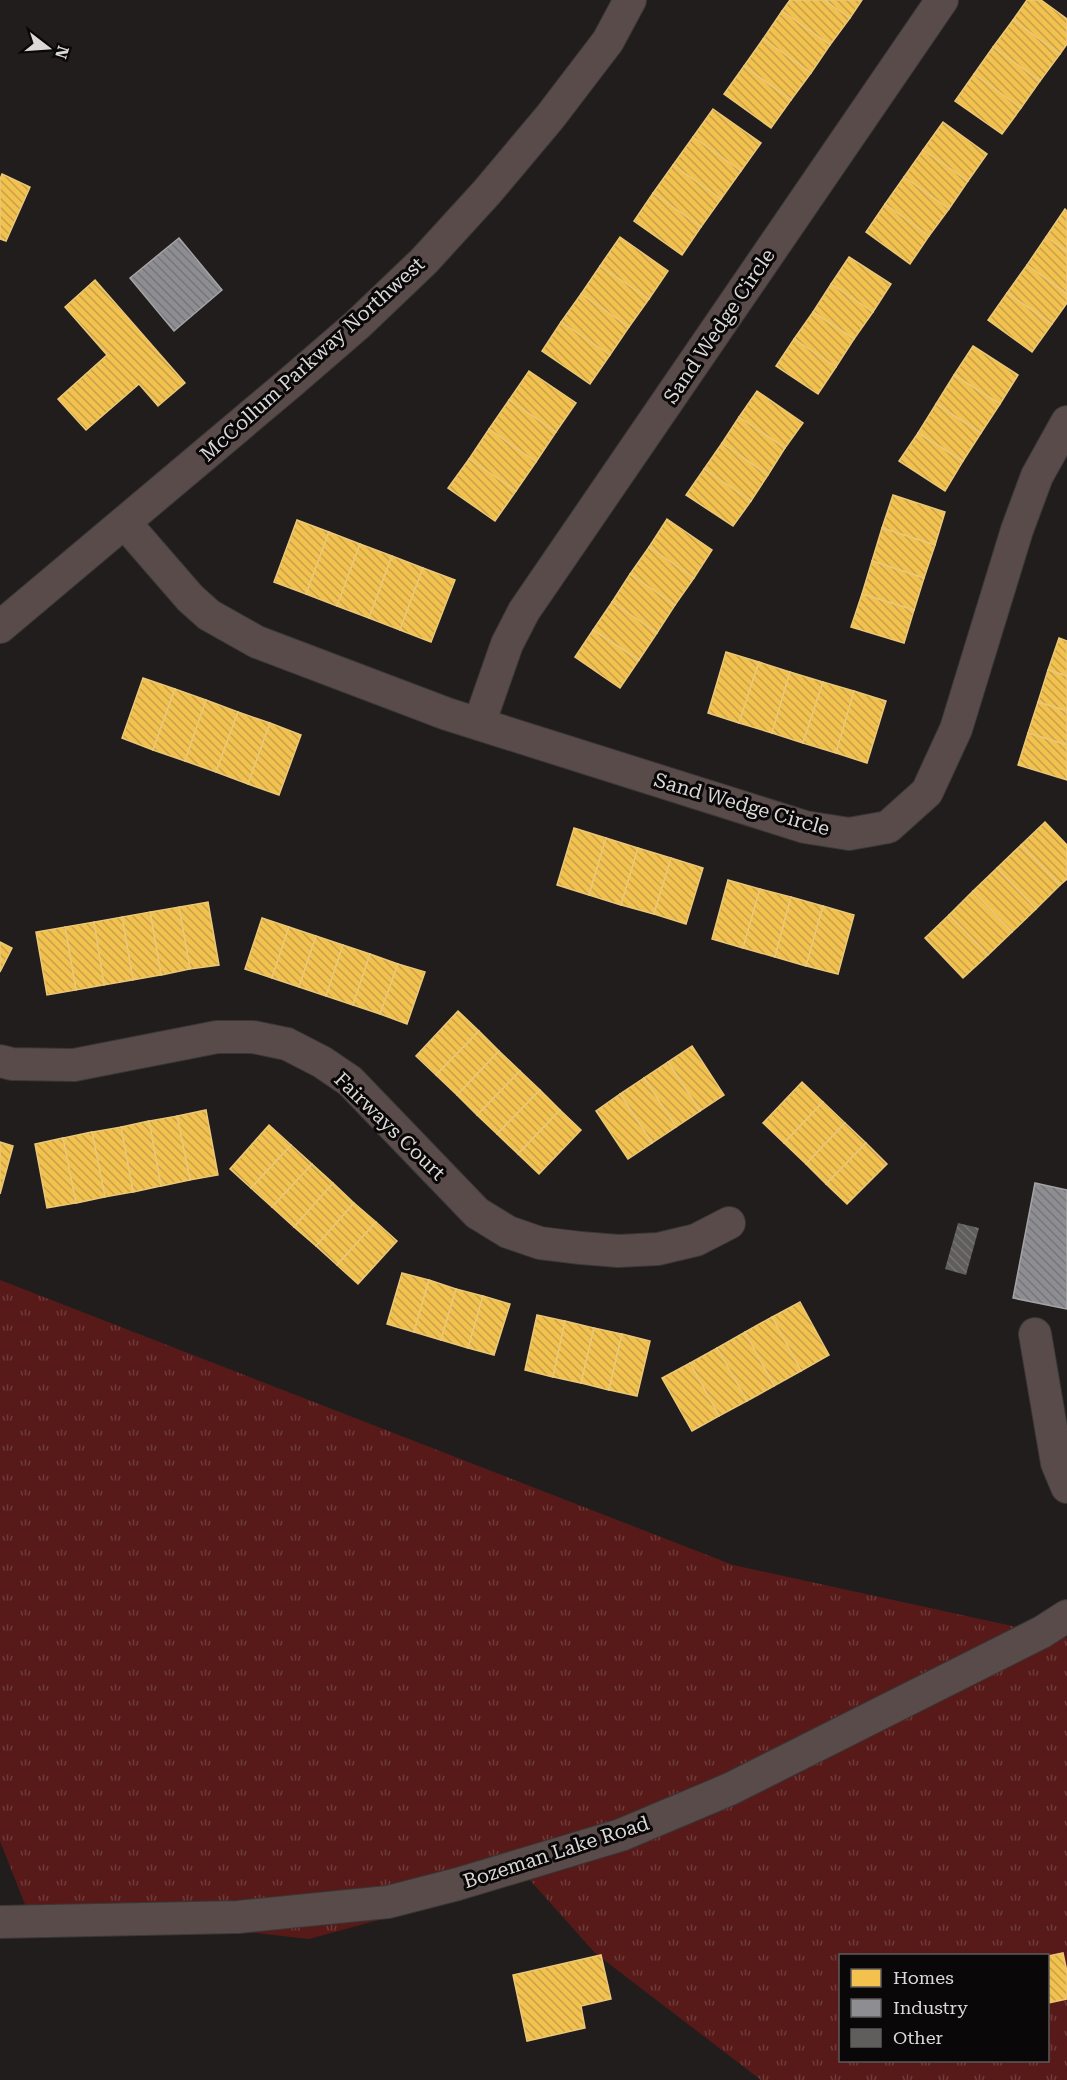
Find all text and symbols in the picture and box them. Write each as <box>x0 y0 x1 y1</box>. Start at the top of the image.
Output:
north arrow <box>18 18 78 78</box>
text: N <box>51 44 73 61</box>
street label: Sand Wedge Circle <box>658 244 780 408</box>
street label: McCollum Parkway Northwest <box>195 252 429 466</box>
street label: Sand Wedge Circle <box>651 767 833 841</box>
street label: Fairways Court <box>330 1067 451 1185</box>
street label: Bozeman Lake Road <box>460 1811 652 1893</box>
legend <box>839 1954 1049 2062</box>
text: Homes <box>893 1967 954 1988</box>
text: Industry <box>893 1997 968 2018</box>
text: Other <box>893 2027 943 2048</box>

